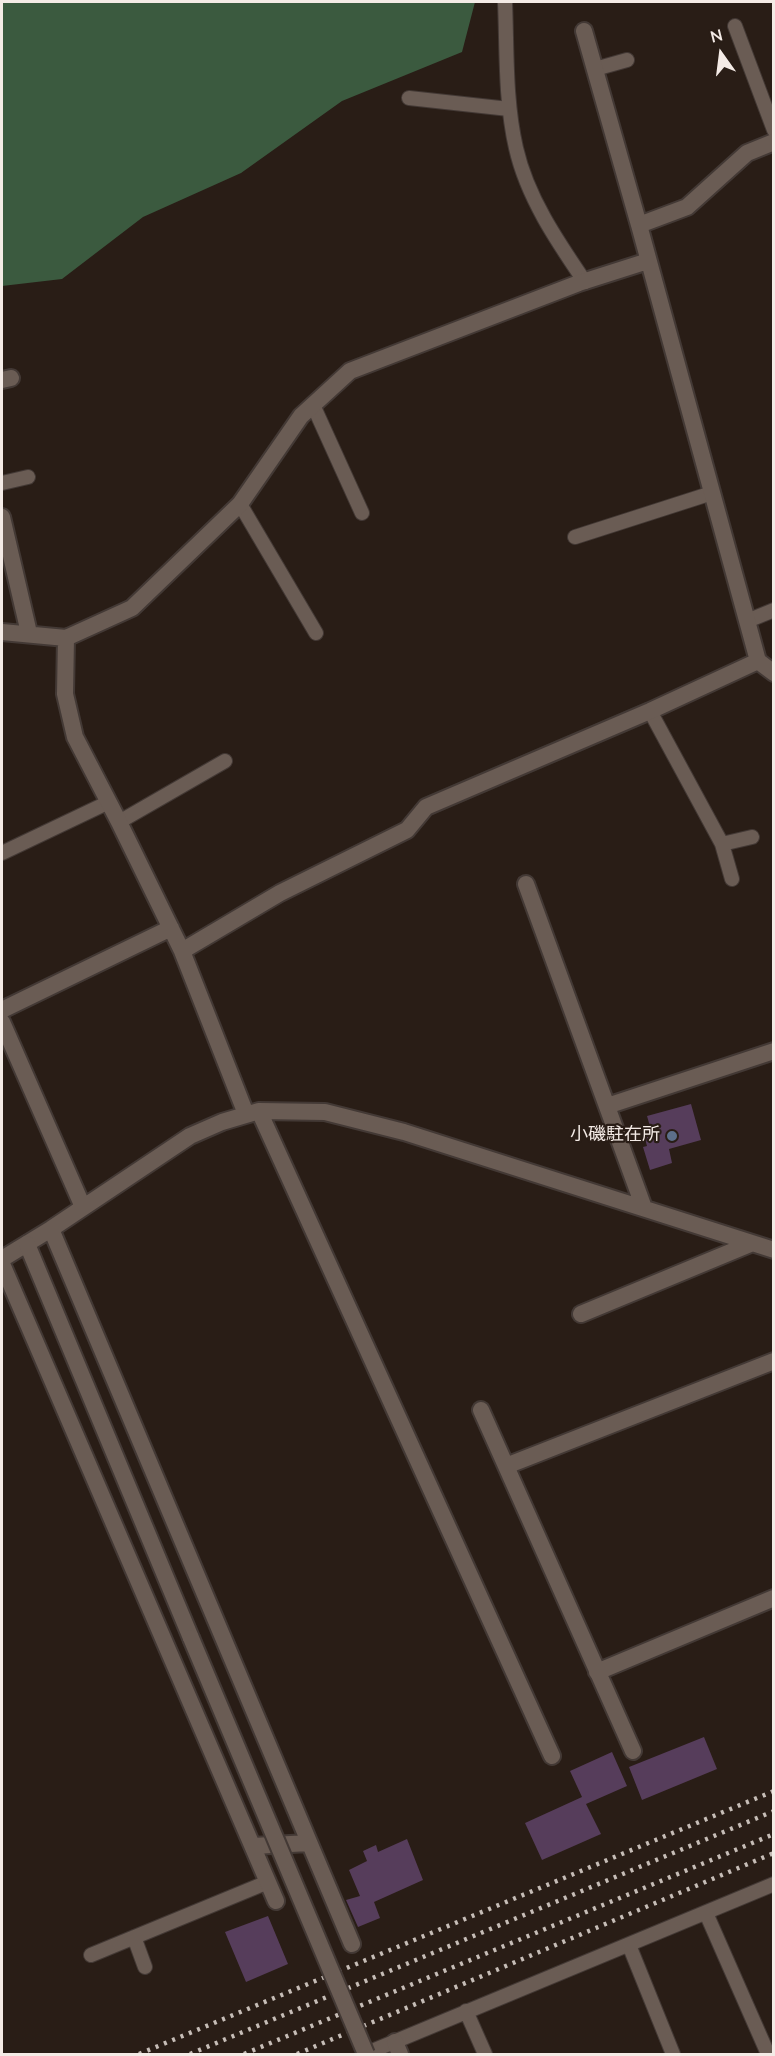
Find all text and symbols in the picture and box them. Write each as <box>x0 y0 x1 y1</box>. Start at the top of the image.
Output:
north arrow <box>691 24 751 84</box>
text: N <box>708 24 725 49</box>
place label: 小磯駐在所 <box>570 1125 660 1147</box>
marker: 小磯駐在所 <box>665 1129 679 1143</box>

